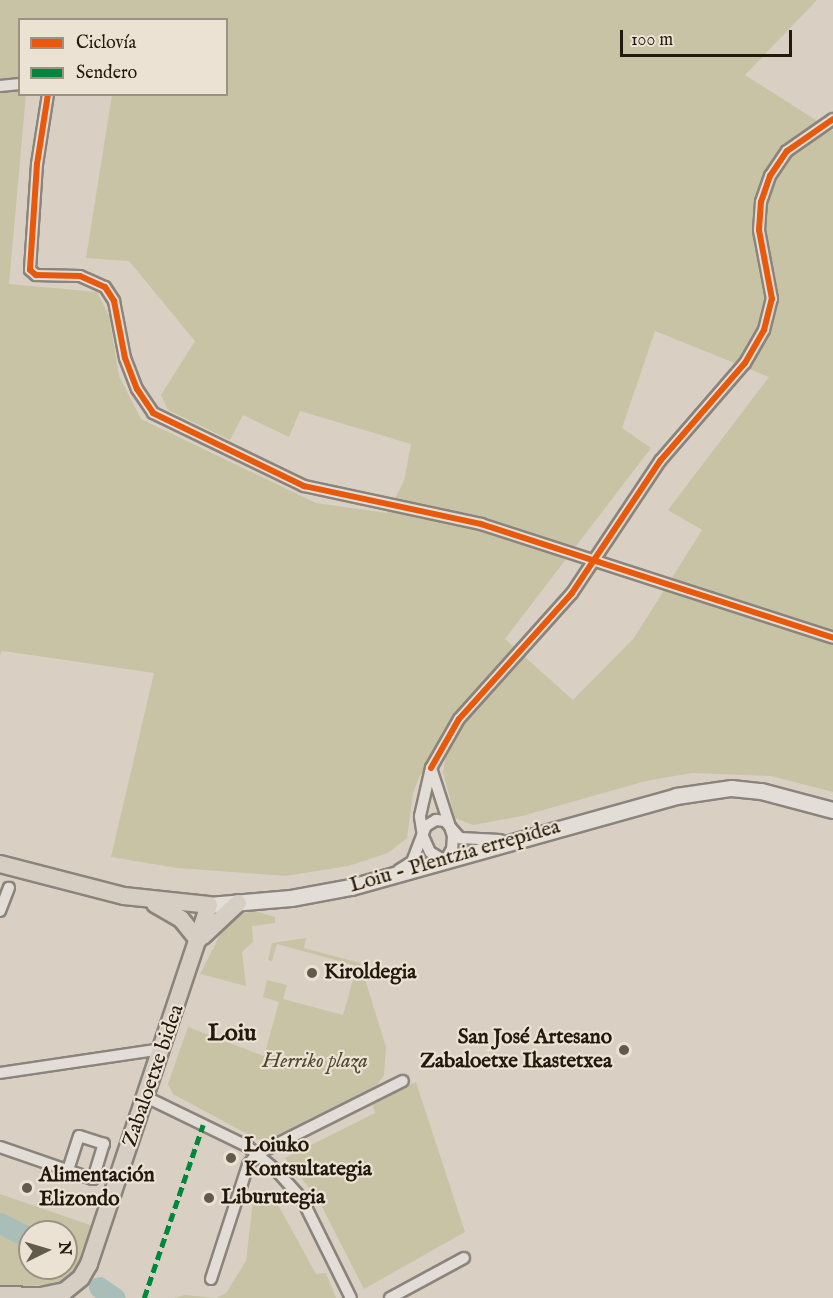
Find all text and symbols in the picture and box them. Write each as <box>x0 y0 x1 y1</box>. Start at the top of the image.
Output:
legend <box>18 18 228 96</box>
scale bar <box>623 18 796 56</box>
text: 100 m <box>631 29 673 52</box>
text: Ciclovía <box>76 32 136 55</box>
text: Sendero <box>76 62 137 85</box>
street label: Loiu - Plentzia errepidea <box>347 815 563 899</box>
place label: Kiroldegia <box>324 960 416 986</box>
marker: Kiroldegia <box>305 966 319 980</box>
street label: Zabaloetxe bidea <box>118 1002 190 1150</box>
district label: Loiu <box>208 1020 256 1048</box>
place label: San José Artesano Zabaloetxe Ikastetxea <box>420 1025 612 1075</box>
marker: San José Artesano Zabaloetxe Ikastetxea <box>617 1043 631 1057</box>
park label: Herriko plaza <box>262 1049 368 1075</box>
place label: Loiuko Kontsultategia <box>244 1133 372 1183</box>
marker: Loiuko Kontsultategia <box>222 1149 240 1167</box>
place label: Alimentación Elizondo <box>39 1163 155 1213</box>
marker: Alimentación Elizondo <box>20 1181 34 1195</box>
place label: Liburutegia <box>221 1185 325 1211</box>
marker: Liburutegia <box>202 1191 216 1205</box>
north arrow <box>18 1220 78 1280</box>
text: N <box>53 1241 75 1256</box>

